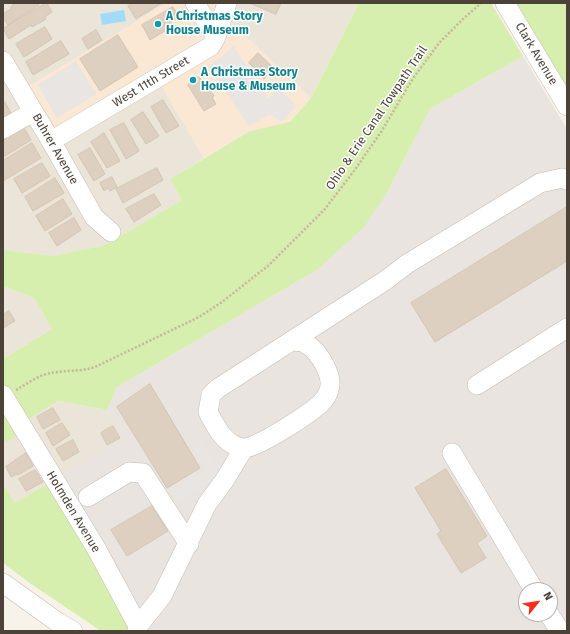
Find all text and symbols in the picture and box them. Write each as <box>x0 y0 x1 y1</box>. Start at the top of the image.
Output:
place label: A Christmas Story House Museum <box>166 10 263 38</box>
marker: A Christmas Story House Museum <box>153 19 163 29</box>
street label: Clark Avenue <box>512 20 560 88</box>
street label: Ohio & Erie Canal Towpath Trail <box>323 43 431 193</box>
street label: West 11th Street <box>110 53 192 111</box>
place label: A Christmas Story House & Museum <box>201 66 298 94</box>
marker: A Christmas Story House & Museum <box>188 75 198 85</box>
street label: Buhrer Avenue <box>29 111 81 187</box>
street label: Holmden Avenue <box>43 469 103 555</box>
north arrow <box>518 582 558 622</box>
text: N <box>541 590 555 603</box>

